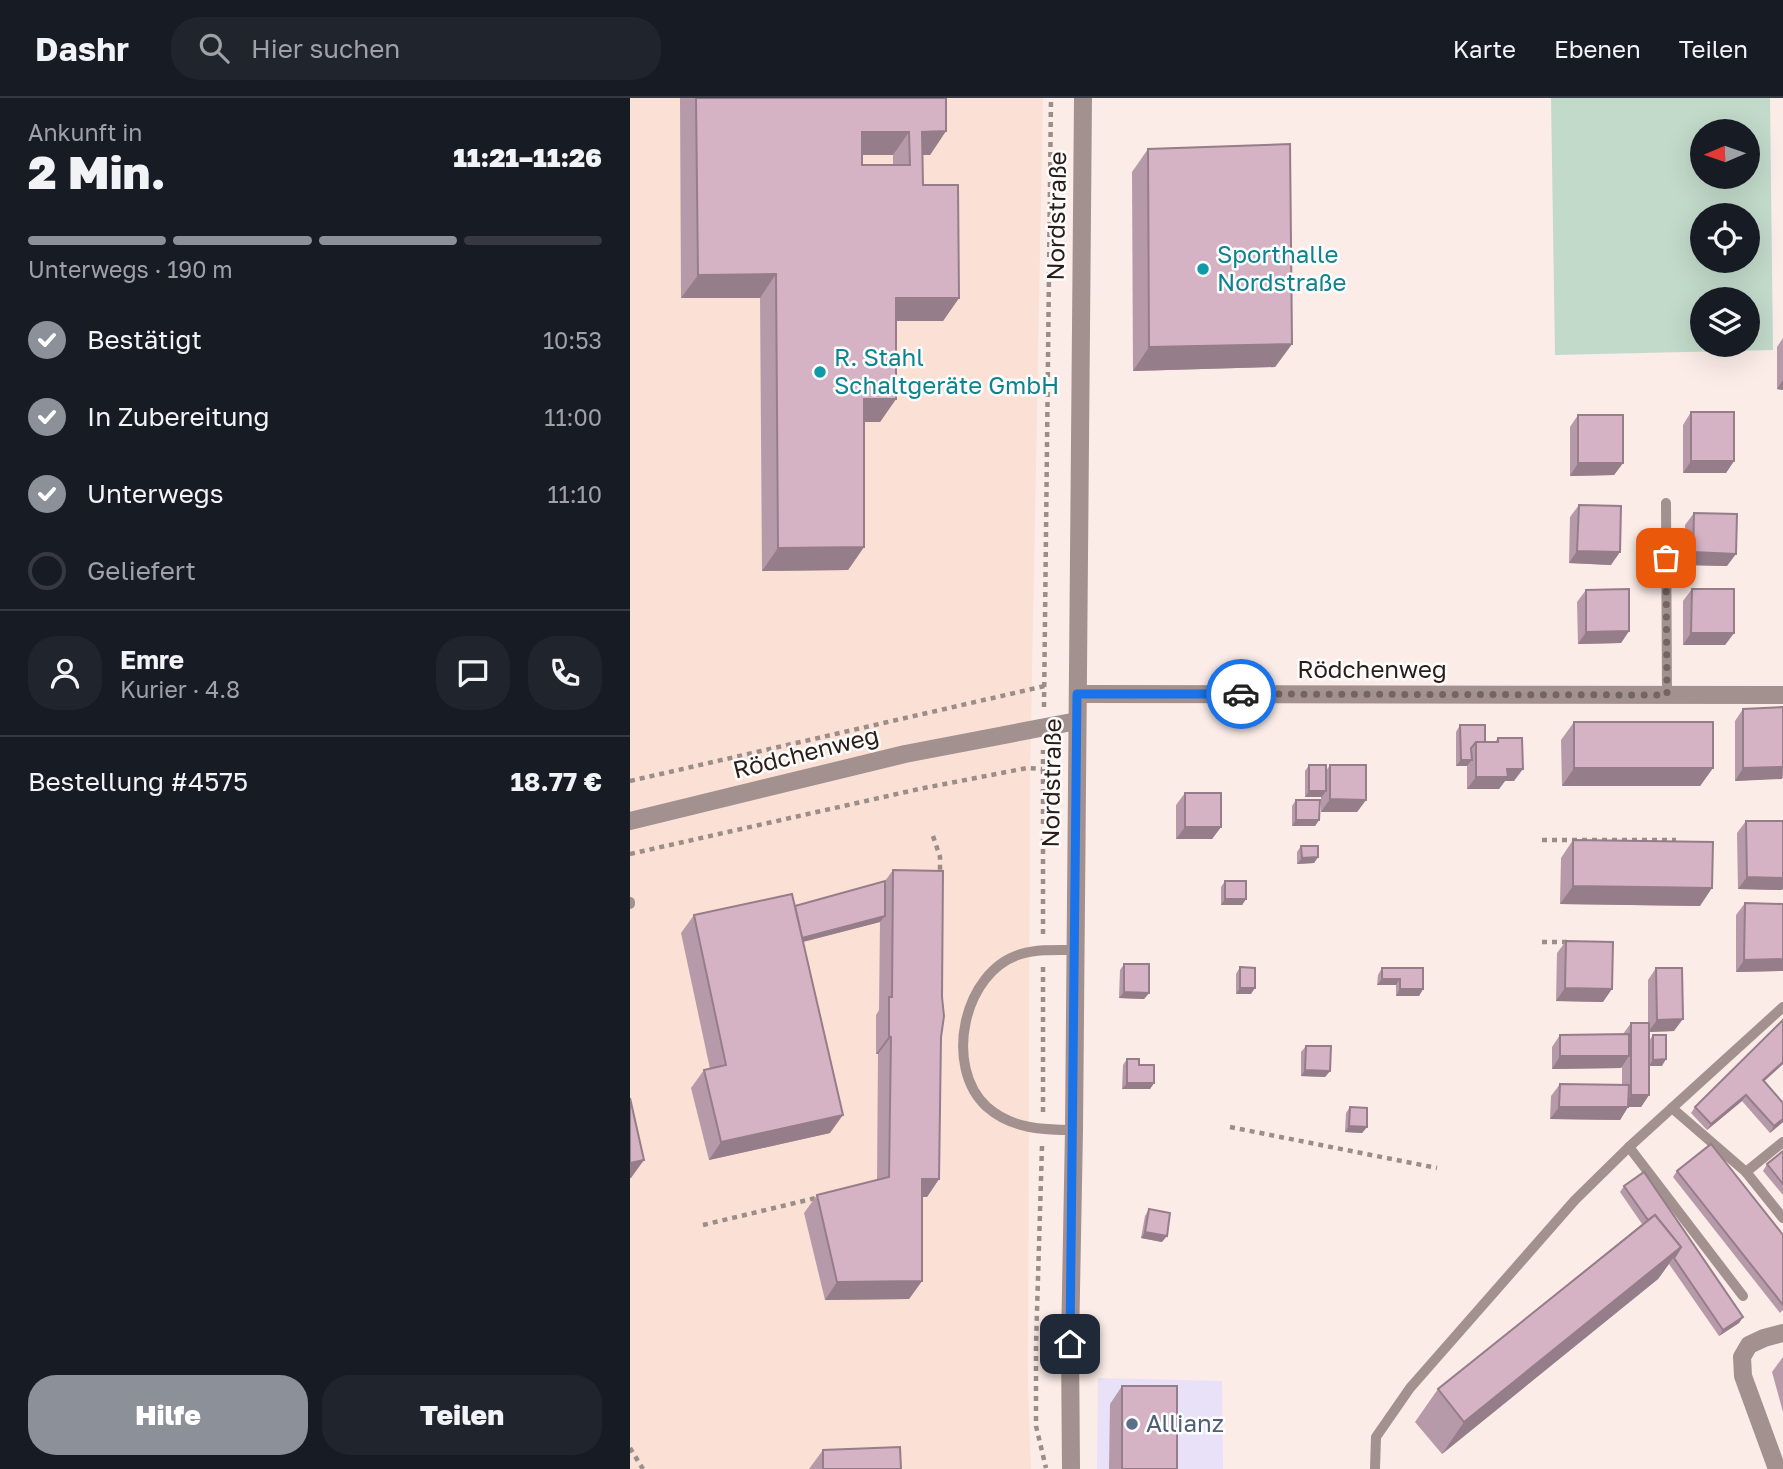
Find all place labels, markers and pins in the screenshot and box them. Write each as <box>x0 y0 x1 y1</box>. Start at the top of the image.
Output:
place label: Sporthalle Nordstraße <box>1217 239 1346 296</box>
marker: Sporthalle Nordstraße <box>1195 261 1211 277</box>
place label: R. Stahl Schaltgeräte GmbH <box>834 342 1059 399</box>
marker: R. Stahl Schaltgeräte GmbH <box>812 364 828 380</box>
pin <box>1636 528 1696 588</box>
pin <box>1040 1314 1100 1374</box>
place label: Allianz <box>1146 1408 1224 1437</box>
marker: Allianz <box>1124 1416 1140 1432</box>

